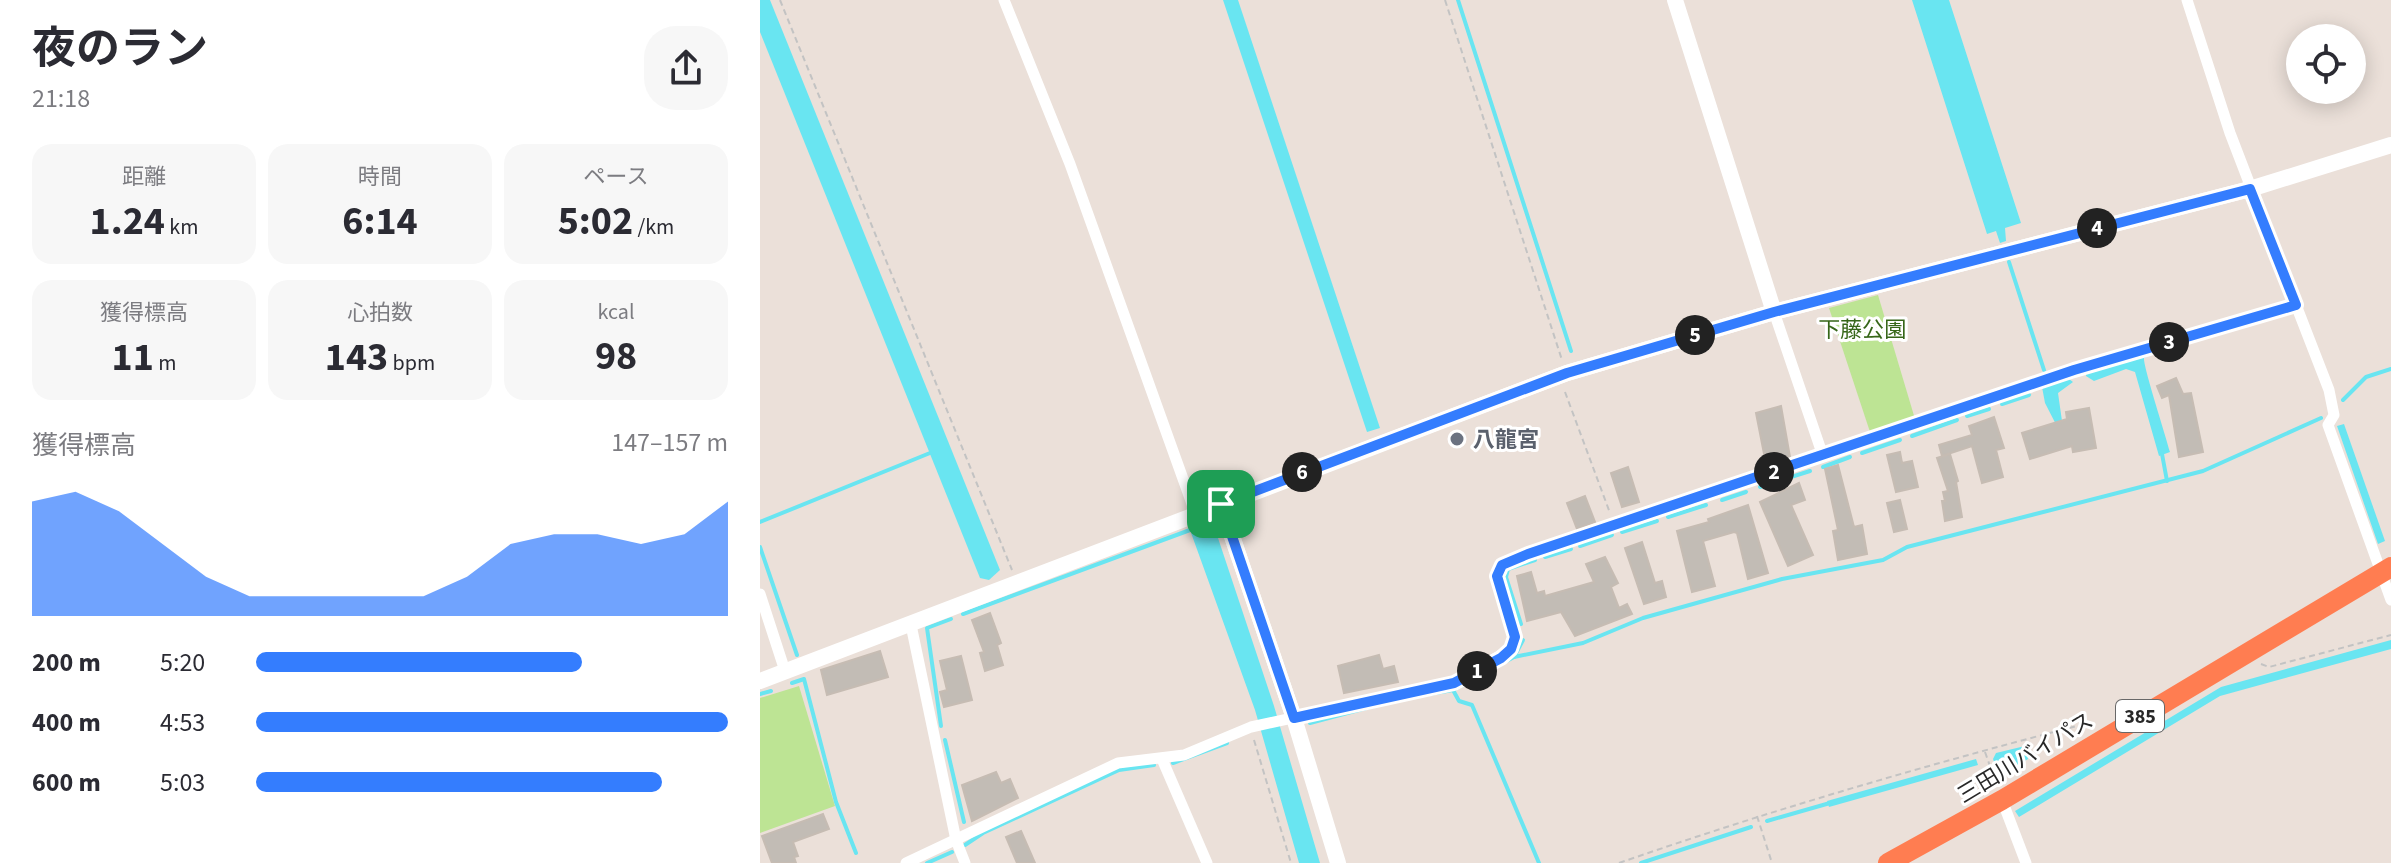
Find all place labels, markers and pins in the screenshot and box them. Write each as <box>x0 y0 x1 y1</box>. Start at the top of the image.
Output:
pin: 4 <box>2077 208 2117 248</box>
pin: 5 <box>1675 315 1715 355</box>
pin: 3 <box>2149 322 2189 362</box>
place label: 八龍宮 <box>1473 424 1539 456</box>
marker: 八龍宮 <box>1448 430 1466 448</box>
pin: 6 <box>1282 452 1322 492</box>
pin: 2 <box>1754 452 1794 492</box>
pin <box>1187 470 1255 538</box>
pin: 1 <box>1457 651 1497 691</box>

